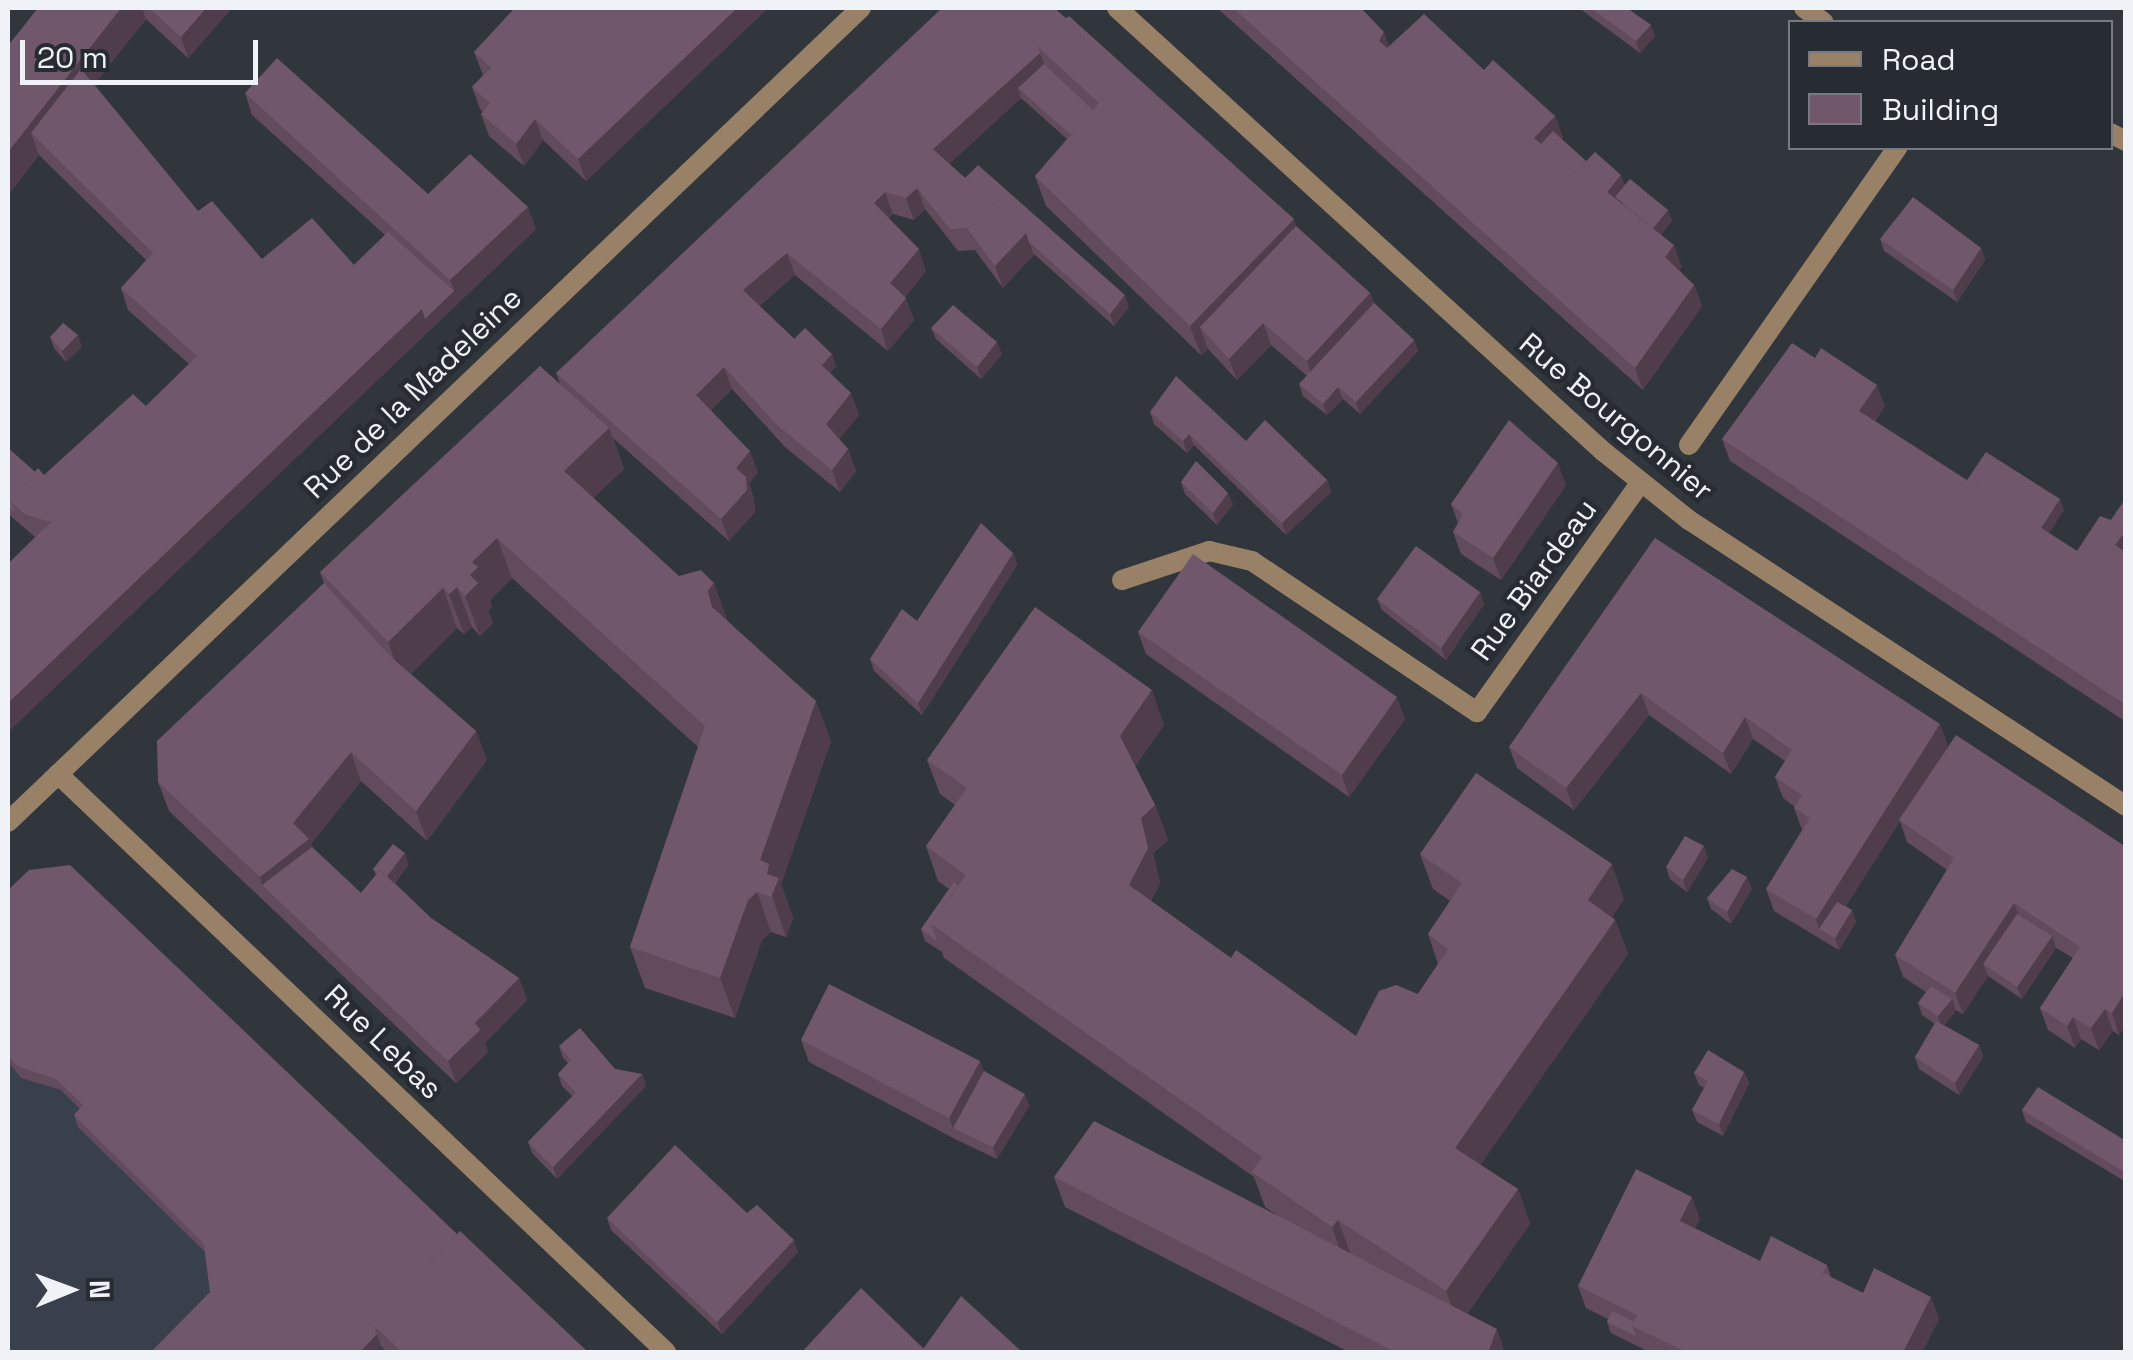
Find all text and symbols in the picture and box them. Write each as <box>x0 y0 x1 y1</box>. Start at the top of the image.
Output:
scale bar <box>25 20 262 82</box>
legend <box>1788 20 2113 150</box>
text: 20 m <box>37 38 108 77</box>
text: Road <box>1882 40 1956 79</box>
text: Building <box>1882 90 1999 129</box>
street label: Rue de la Madeleine <box>297 280 529 506</box>
street label: Rue Bourgonnier <box>1512 326 1720 508</box>
street label: Rue Biardeau <box>1464 492 1604 668</box>
street label: Rue Lebas <box>317 977 449 1107</box>
north arrow <box>20 1240 120 1340</box>
text: N <box>82 1280 118 1299</box>

